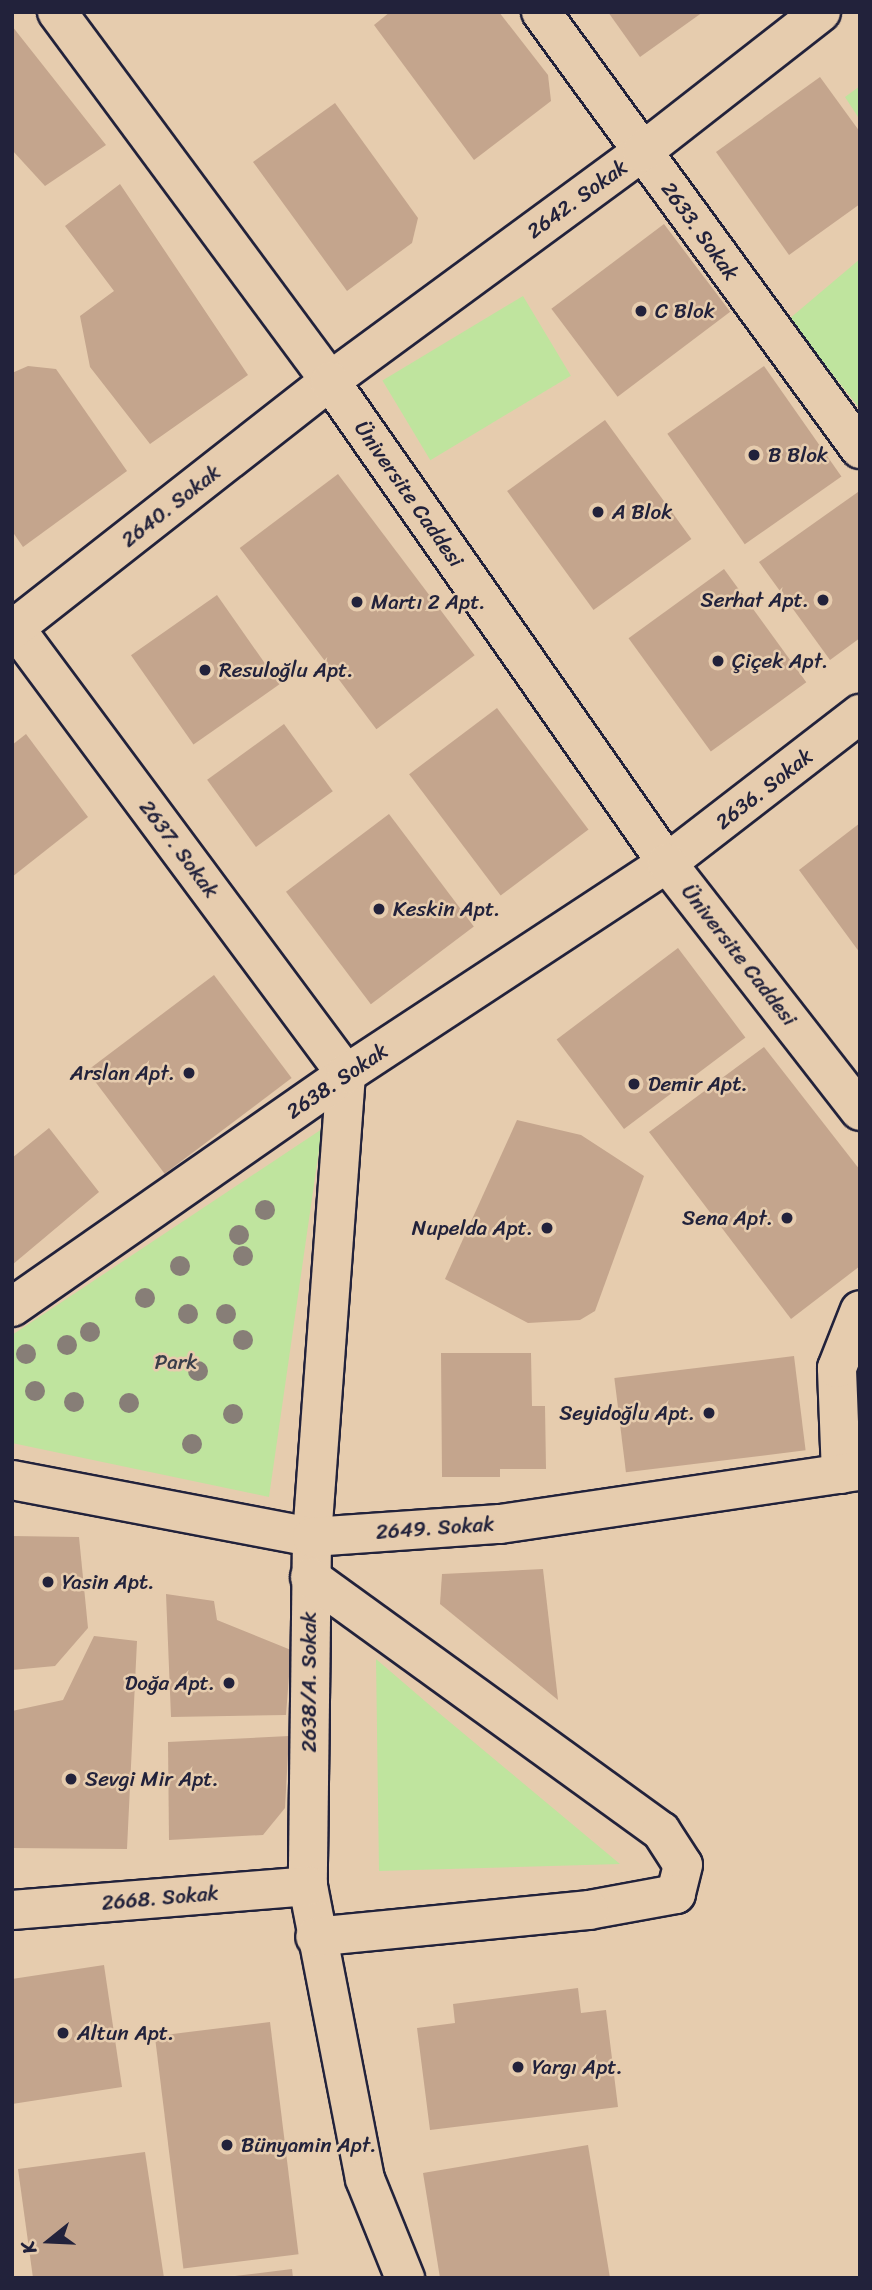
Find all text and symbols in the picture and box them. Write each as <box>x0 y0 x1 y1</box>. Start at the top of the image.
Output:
street label: 2642. Sokak <box>522 154 632 244</box>
street label: 2633. Sokak <box>656 177 744 285</box>
place label: C Blok <box>655 298 715 324</box>
marker: C Blok <box>633 303 649 319</box>
street label: Üniversite Caddesi <box>349 416 469 572</box>
place label: B Blok <box>768 442 828 468</box>
marker: B Blok <box>746 447 762 463</box>
street label: 2640. Sokak <box>116 459 226 553</box>
place label: A Blok <box>612 499 672 525</box>
marker: A Blok <box>590 504 606 520</box>
place label: Serhat Apt. <box>701 587 809 613</box>
place label: Martı 2 Apt. <box>371 589 486 615</box>
marker: Serhat Apt. <box>815 592 831 608</box>
marker: Martı 2 Apt. <box>349 594 365 610</box>
place label: Çiçek Apt. <box>732 648 829 674</box>
marker: Çiçek Apt. <box>710 653 726 669</box>
place label: Resuloğlu Apt. <box>219 657 354 683</box>
marker: Resuloğlu Apt. <box>197 662 213 678</box>
street label: 2636. Sokak <box>711 743 817 835</box>
street label: 2637. Sokak <box>134 795 224 903</box>
street label: Üniversite Caddesi <box>676 879 802 1031</box>
place label: Keskin Apt. <box>393 896 500 922</box>
marker: Keskin Apt. <box>371 901 387 917</box>
street label: 2638. Sokak <box>282 1038 392 1124</box>
place label: Arslan Apt. <box>69 1060 175 1086</box>
marker: Arslan Apt. <box>181 1065 197 1081</box>
place label: Demir Apt. <box>648 1071 748 1097</box>
marker: Demir Apt. <box>626 1076 642 1092</box>
place label: Sena Apt. <box>681 1205 773 1231</box>
marker: Sena Apt. <box>779 1210 795 1226</box>
place label: Nupelda Apt. <box>412 1215 533 1241</box>
marker: Nupelda Apt. <box>539 1220 555 1236</box>
park label: Park <box>154 1349 198 1375</box>
place label: Seyidoğlu Apt. <box>559 1400 695 1426</box>
marker: Seyidoğlu Apt. <box>701 1405 717 1421</box>
street label: 2649. Sokak <box>375 1511 495 1545</box>
place label: Yasin Apt. <box>62 1569 155 1595</box>
marker: Yasin Apt. <box>40 1574 56 1590</box>
street label: 2638/A. Sokak <box>296 1612 322 1752</box>
place label: Doğa Apt. <box>125 1670 215 1696</box>
marker: Doğa Apt. <box>221 1675 237 1691</box>
place label: Sevgi Mir Apt. <box>85 1766 218 1792</box>
marker: Sevgi Mir Apt. <box>63 1771 79 1787</box>
street label: 2668. Sokak <box>101 1880 219 1916</box>
place label: Altun Apt. <box>77 2020 174 2046</box>
marker: Altun Apt. <box>55 2025 71 2041</box>
place label: Yargı Apt. <box>532 2054 623 2080</box>
marker: Yargı Apt. <box>510 2059 526 2075</box>
place label: Bünyamin Apt. <box>241 2132 377 2158</box>
marker: Bünyamin Apt. <box>219 2137 235 2153</box>
north arrow <box>14 2206 84 2276</box>
text: K <box>11 2237 46 2258</box>

